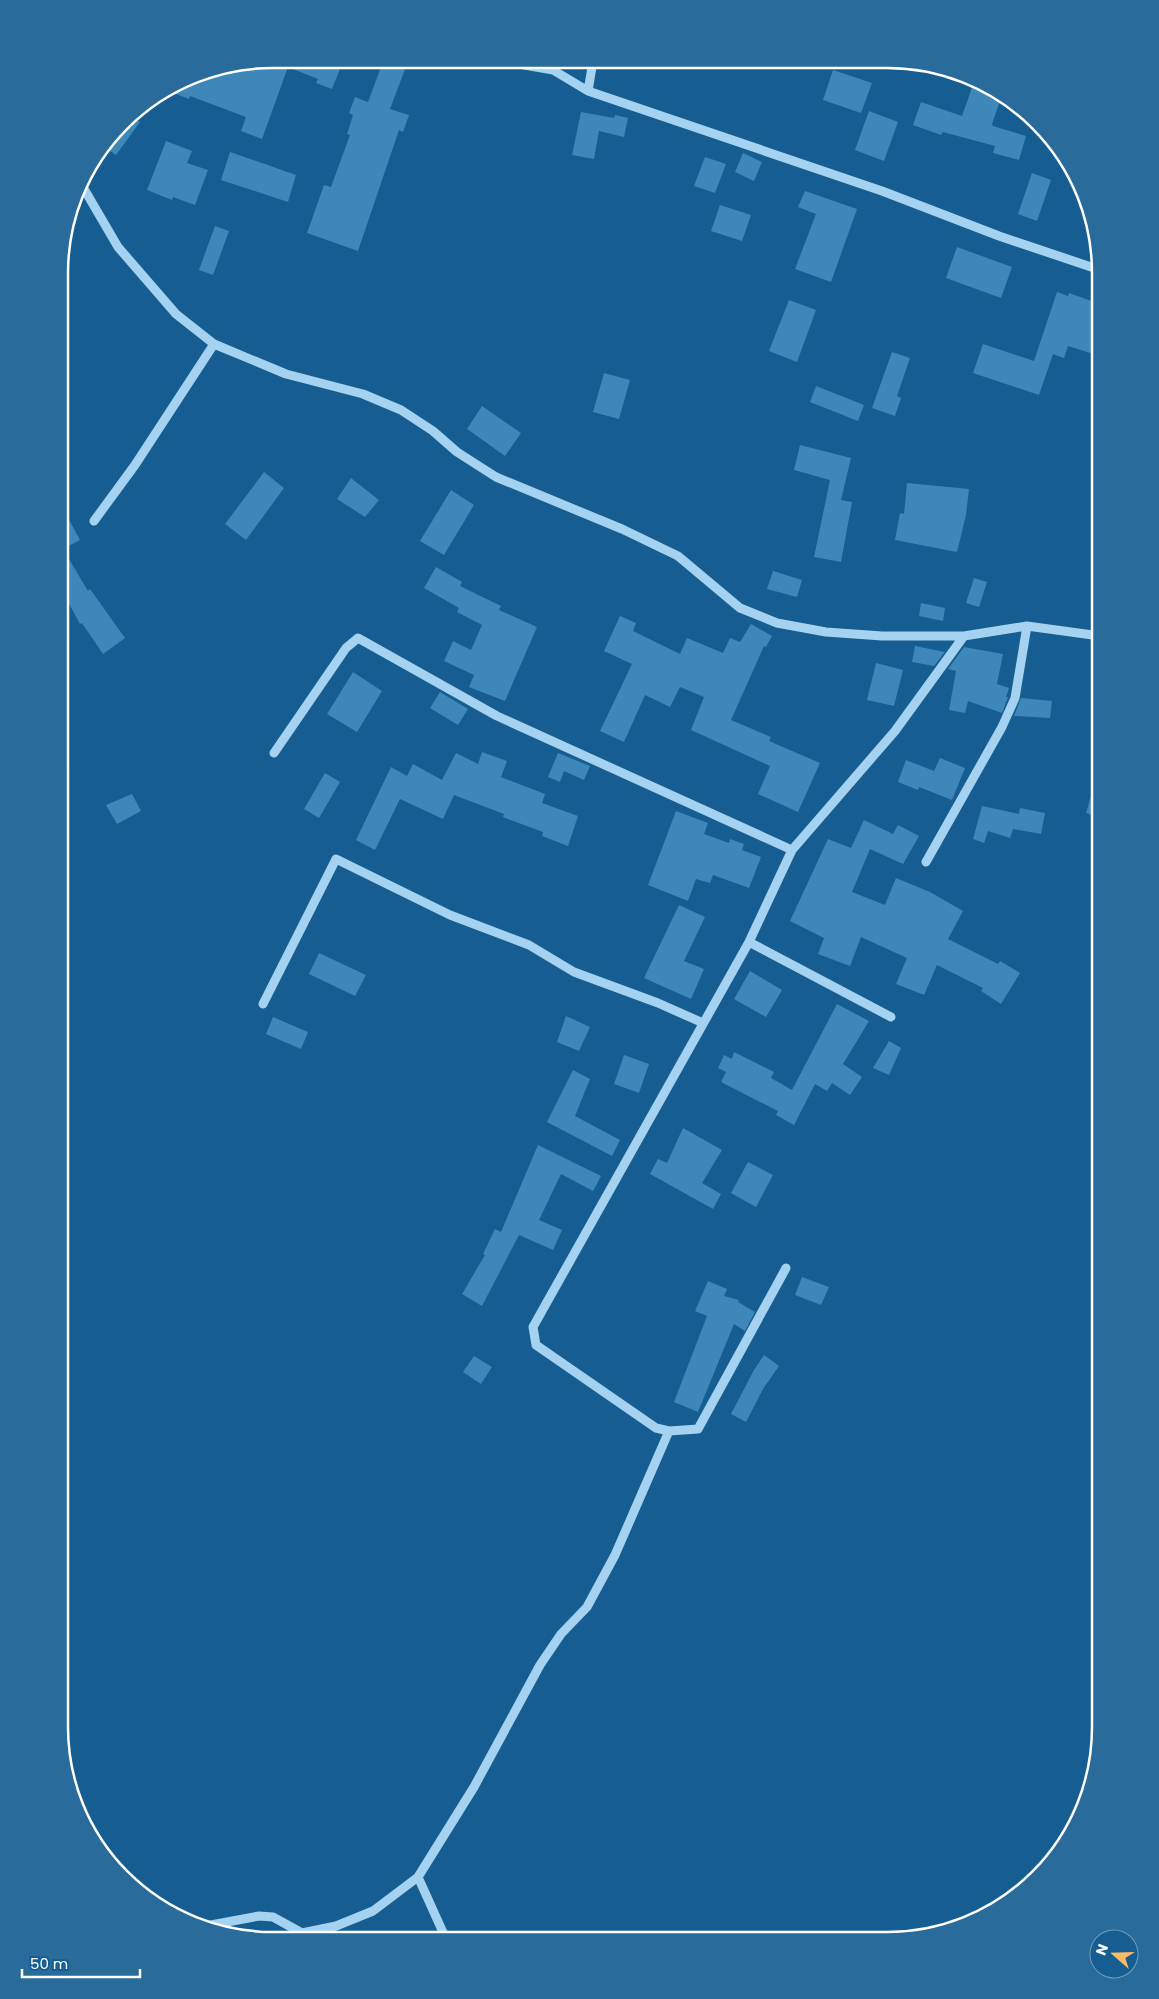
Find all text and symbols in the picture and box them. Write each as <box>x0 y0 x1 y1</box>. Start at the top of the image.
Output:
north arrow <box>1089 1929 1139 1979</box>
text: N <box>1091 1941 1113 1958</box>
scale bar <box>22 1946 140 1978</box>
text: 50 m <box>30 1953 68 1974</box>

